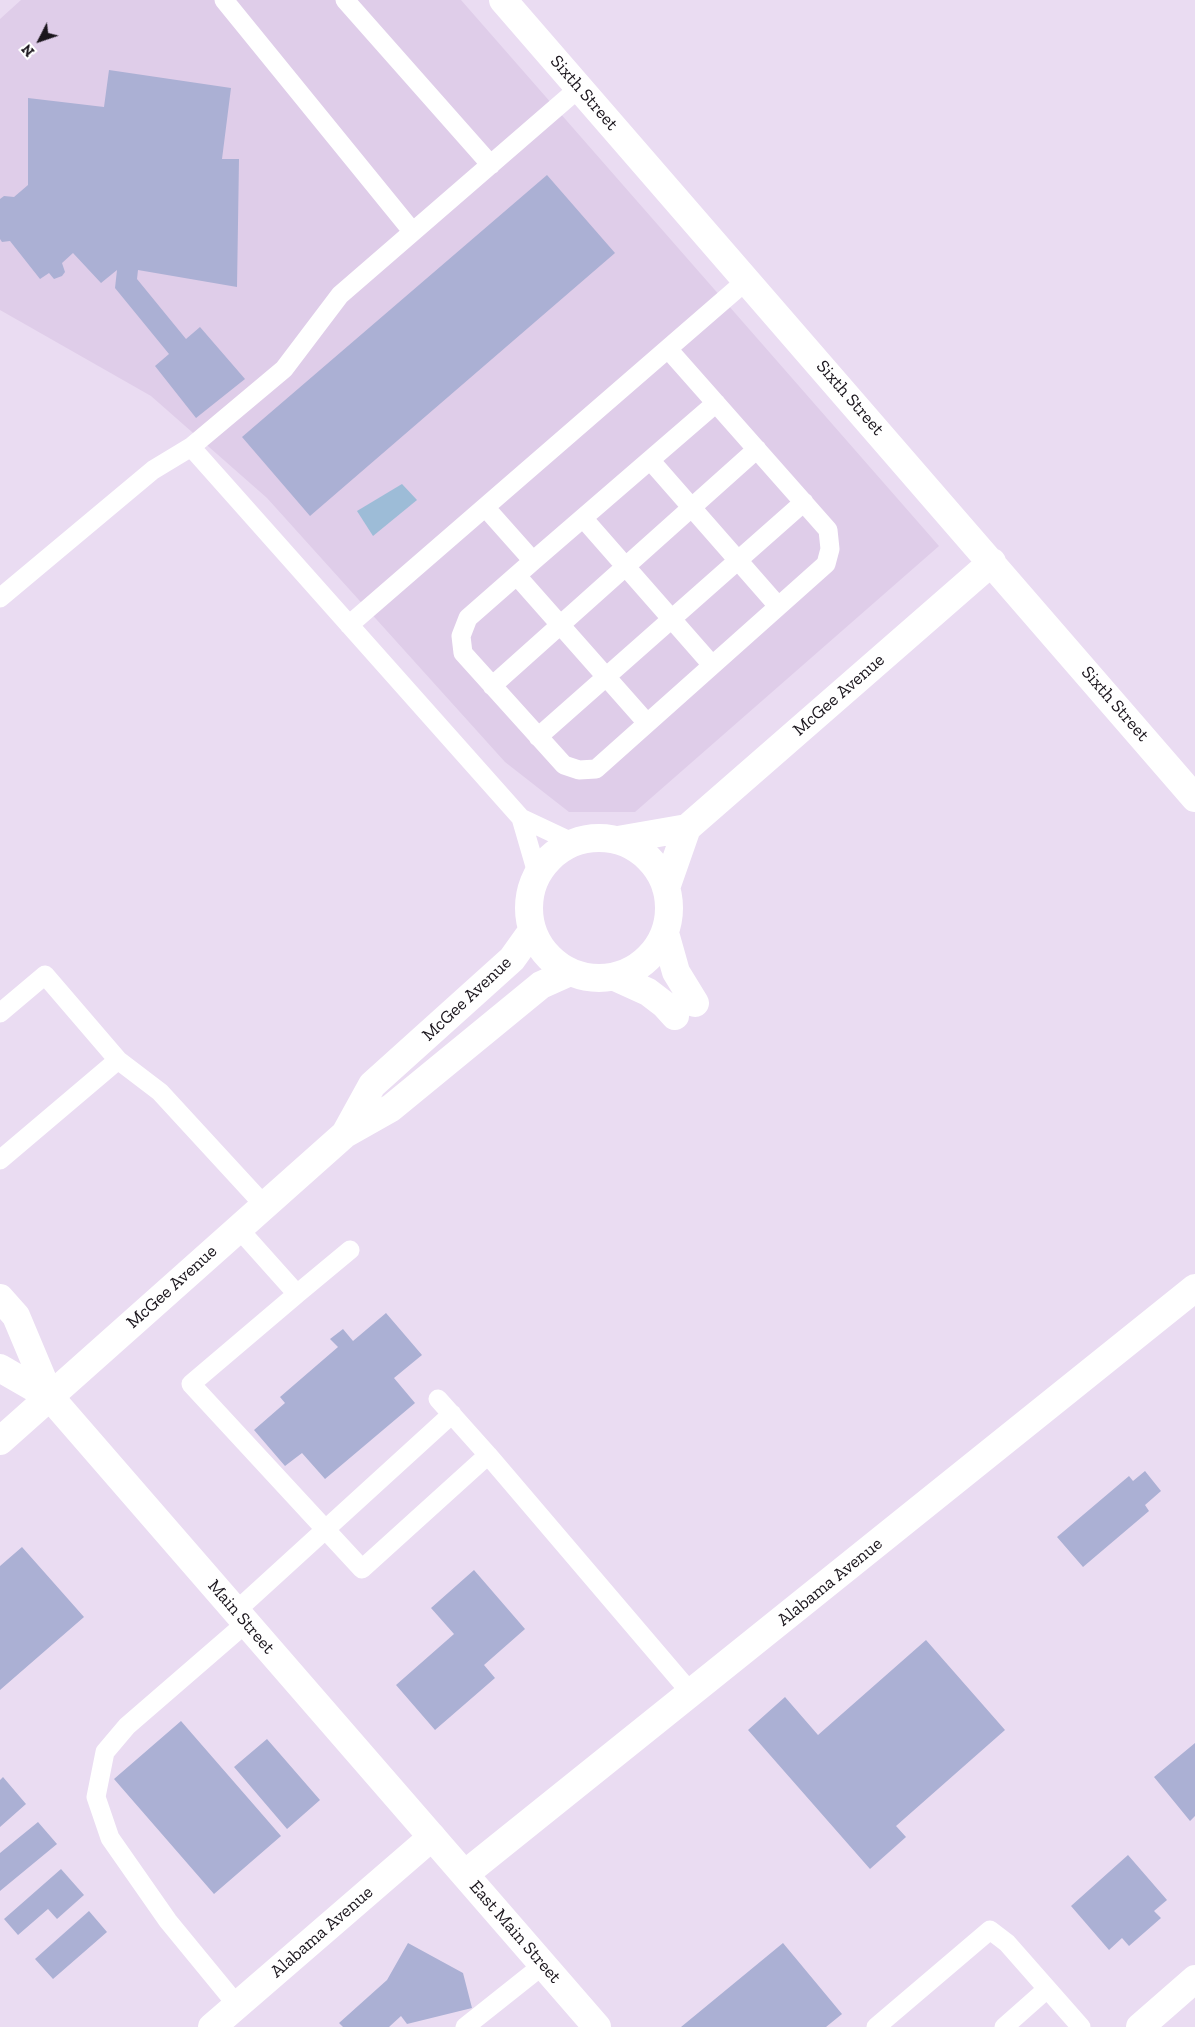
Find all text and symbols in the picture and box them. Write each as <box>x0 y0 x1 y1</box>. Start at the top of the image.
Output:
north arrow <box>15 15 65 65</box>
text: N <box>18 41 38 60</box>
street label: Sixth Street <box>546 51 622 135</box>
street label: Sixth Street <box>812 356 888 440</box>
street label: McGee Avenue <box>789 649 889 741</box>
street label: Sixth Street <box>1077 662 1153 746</box>
street label: McGee Avenue <box>418 952 516 1046</box>
street label: McGee Avenue <box>122 1241 222 1333</box>
street label: Alabama Avenue <box>773 1533 887 1631</box>
street label: Main Street <box>203 1575 279 1659</box>
street label: East Main Street <box>464 1876 566 1988</box>
street label: Alabama Avenue <box>266 1882 378 1982</box>

